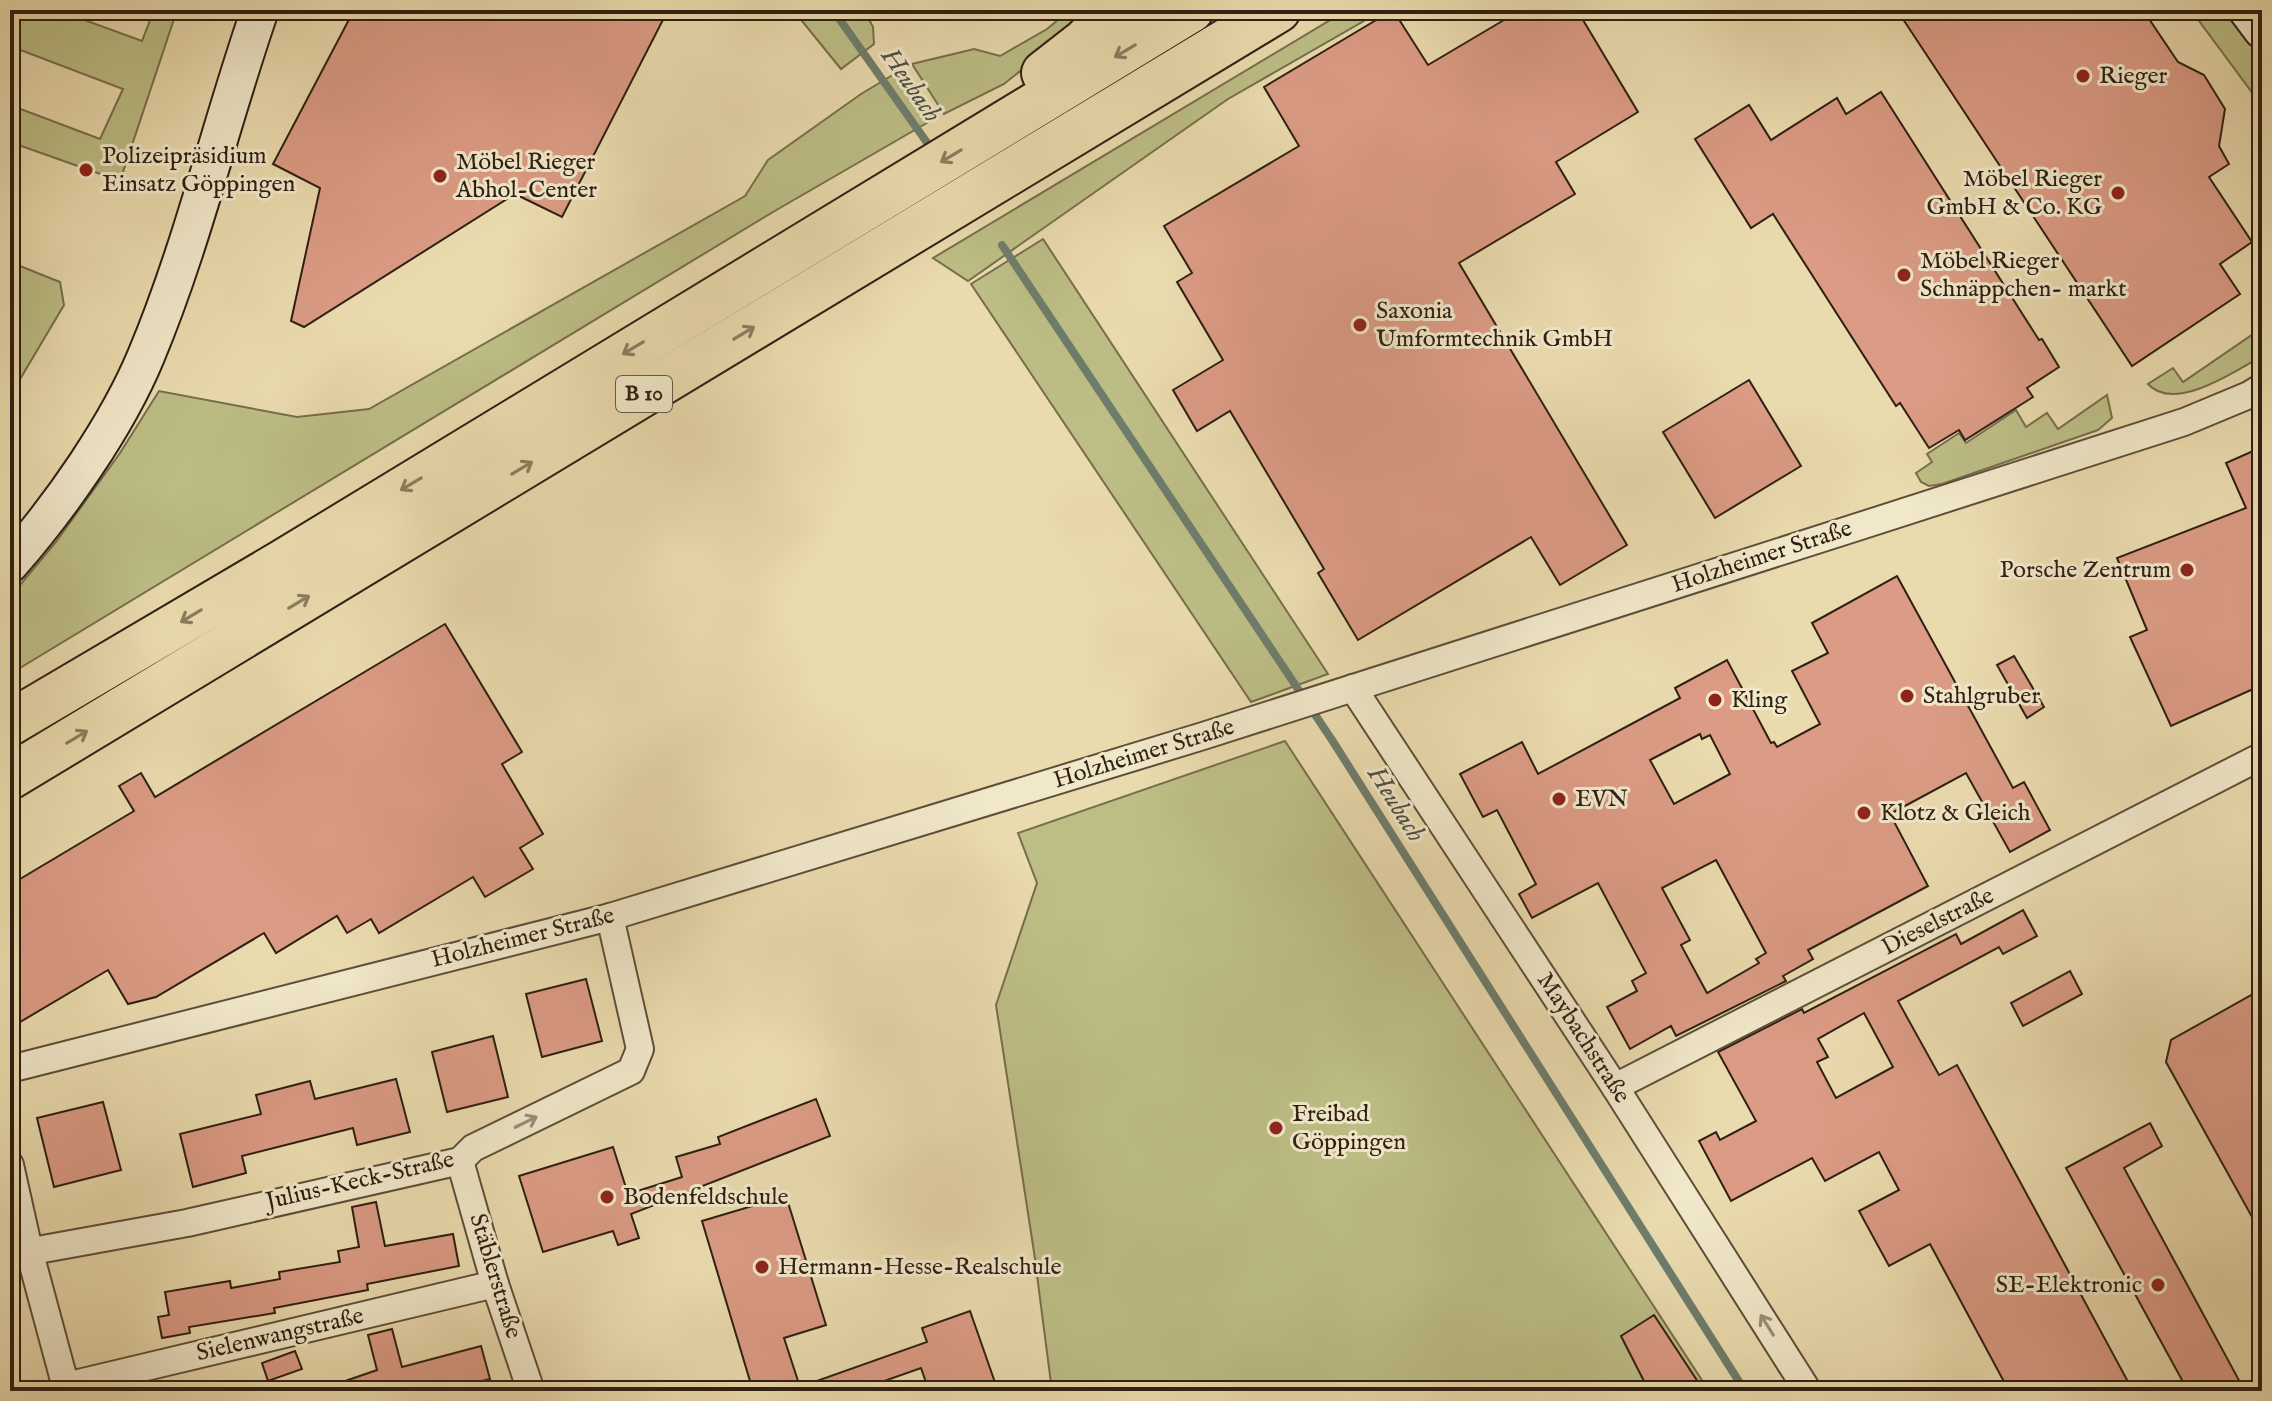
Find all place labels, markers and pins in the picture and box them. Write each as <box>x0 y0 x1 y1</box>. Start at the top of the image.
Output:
place label: Rieger <box>2099 61 2168 92</box>
marker: Rieger <box>2074 67 2092 85</box>
place label: Polizeipräsidium Einsatz Göppingen <box>102 141 295 200</box>
place label: Möbel Rieger Abhol-Center <box>455 147 597 206</box>
marker: Polizeipräsidium Einsatz Göppingen <box>77 161 95 179</box>
place label: Möbel Rieger GmbH & Co. KG <box>1926 164 2102 223</box>
marker: Möbel Rieger Abhol-Center <box>431 167 449 185</box>
marker: Möbel Rieger GmbH & Co. KG <box>2109 184 2127 202</box>
place label: Möbel Rieger Schnäppchen- markt <box>1920 246 2126 305</box>
marker: Möbel Rieger Schnäppchen- markt <box>1895 266 1913 284</box>
place label: Saxonia Umformtechnik GmbH <box>1376 296 1613 355</box>
marker: Saxonia Umformtechnik GmbH <box>1351 316 1369 334</box>
place label: Porsche Zentrum <box>2000 555 2171 586</box>
marker: Porsche Zentrum <box>2178 561 2196 579</box>
place label: Stahlgruber <box>1923 681 2040 712</box>
place label: Kling <box>1731 685 1788 716</box>
marker: Stahlgruber <box>1898 687 1916 705</box>
marker: Kling <box>1706 691 1724 709</box>
place label: EVN <box>1575 784 1628 815</box>
marker: EVN <box>1550 790 1568 808</box>
place label: Klotz & Gleich <box>1880 798 2031 829</box>
marker: Klotz & Gleich <box>1855 804 1873 822</box>
place label: Freibad Göppingen <box>1292 1099 1406 1158</box>
marker: Freibad Göppingen <box>1267 1119 1285 1137</box>
place label: Bodenfeldschule <box>623 1182 789 1213</box>
marker: Bodenfeldschule <box>598 1188 616 1206</box>
place label: Hermann-Hesse-Realschule <box>778 1252 1061 1283</box>
marker: Hermann-Hesse-Realschule <box>753 1258 771 1276</box>
place label: SE-Elektronic <box>1996 1270 2142 1301</box>
marker: SE-Elektronic <box>2149 1276 2167 1294</box>

